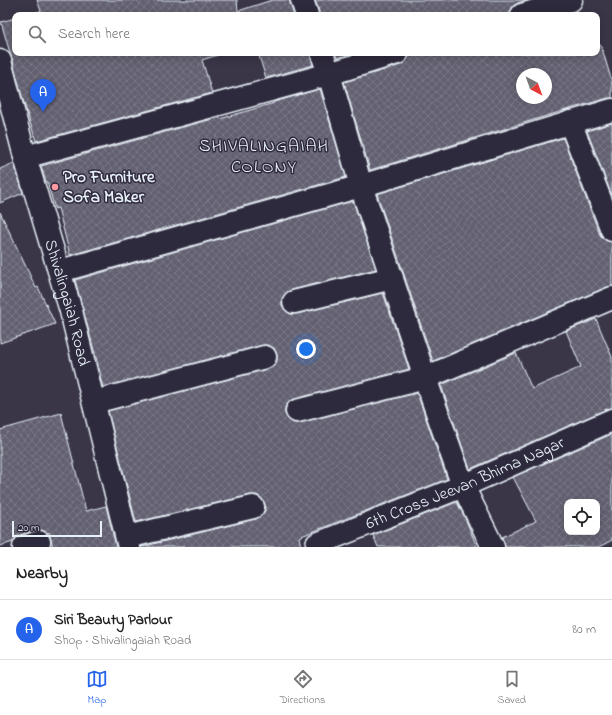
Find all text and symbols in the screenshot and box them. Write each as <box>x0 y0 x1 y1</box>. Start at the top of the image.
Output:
search box <box>12 12 600 56</box>
icon: search <box>26 23 48 45</box>
text: Search here <box>58 23 130 45</box>
north arrow <box>516 68 552 104</box>
pin: A <box>30 79 56 112</box>
district label: SHIVALINGAIAH COLONY <box>199 134 329 181</box>
place label: Pro Furniture Sofa Maker <box>63 165 156 210</box>
marker: Pro Furniture Sofa Maker <box>50 182 60 192</box>
street label: Shivalingaiah Road <box>38 236 97 369</box>
your location <box>296 339 316 359</box>
street label: 6th Cross Jeevan Bhima Nagar <box>362 430 569 536</box>
map controls <box>564 499 600 535</box>
button: locate <box>564 499 600 535</box>
scale bar <box>12 519 102 538</box>
text: 20 m <box>18 520 40 536</box>
text: Nearby <box>16 561 68 586</box>
text: Siri Beauty Parlour <box>54 609 172 631</box>
text: A <box>25 620 33 639</box>
text: 80 m <box>572 620 596 639</box>
text: Shop · Shivalingaiah Road <box>54 631 191 650</box>
tab: Map <box>86 668 108 708</box>
tab: Directions <box>280 668 325 708</box>
tab: Saved <box>497 668 526 708</box>

